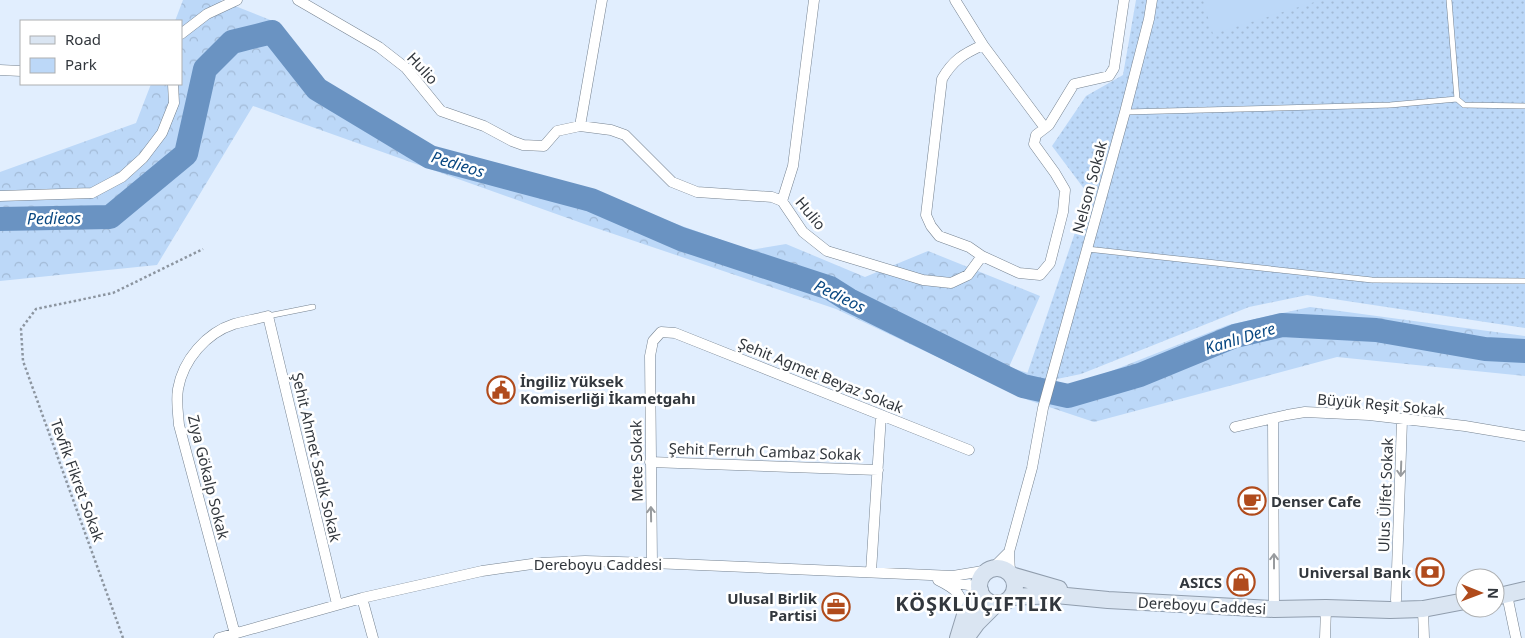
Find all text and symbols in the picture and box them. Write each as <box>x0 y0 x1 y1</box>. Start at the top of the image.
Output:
legend <box>20 20 182 85</box>
text: Road <box>65 29 101 49</box>
street label: Hulio <box>403 48 443 88</box>
text: Park <box>65 54 97 74</box>
street label: Nelson Sokak <box>1067 139 1111 235</box>
water label: Pedieos <box>429 146 487 182</box>
street label: Hulio <box>791 192 831 234</box>
water label: Pedieos <box>27 207 81 229</box>
water label: Pedieos <box>811 274 869 318</box>
water label: Kanlı Dere <box>1202 317 1278 359</box>
street label: Şehit Agmet Beyaz Sokak <box>735 333 907 417</box>
street label: Şehit Ahmet Sadık Sokak <box>288 370 346 544</box>
place label: İngiliz Yüksek Komiserliği İkametgahı <box>520 371 695 408</box>
public building icon: İngiliz Yüksek Komiserliği İkametgahı <box>486 375 516 405</box>
street label: Büyük Reşit Sokak <box>1316 388 1446 420</box>
street label: Zıya Gökalp Sokak <box>184 413 234 541</box>
street label: Tevfik Fikret Sokak <box>47 416 109 544</box>
street label: Mete Sokak <box>625 420 647 502</box>
street label: Ulus Ülfet Sokak <box>1373 437 1397 553</box>
street label: Şehit Ferruh Cambaz Sokak <box>668 438 862 464</box>
one-way arrow <box>1396 460 1406 476</box>
cafe icon: Denser Cafe <box>1237 486 1267 516</box>
place label: Denser Cafe <box>1271 491 1361 511</box>
one-way arrow <box>646 506 656 522</box>
one-way arrow <box>1269 553 1279 569</box>
street label: Dereboyu Caddesi <box>534 554 662 574</box>
bank icon: Universal Bank <box>1415 557 1445 587</box>
place label: Universal Bank <box>1298 562 1412 582</box>
shop icon: ASICS <box>1226 567 1256 597</box>
north arrow <box>1455 568 1505 618</box>
place label: ASICS <box>1180 572 1222 592</box>
text: N <box>1484 587 1503 599</box>
place label: Ulusal Birlik Partisi <box>727 588 818 625</box>
district label: KÖŞKLÜÇIFTLIK <box>895 590 1063 617</box>
office icon: Ulusal Birlik Partisi <box>821 592 851 622</box>
street label: Dereboyu Caddesi <box>1137 592 1267 618</box>

